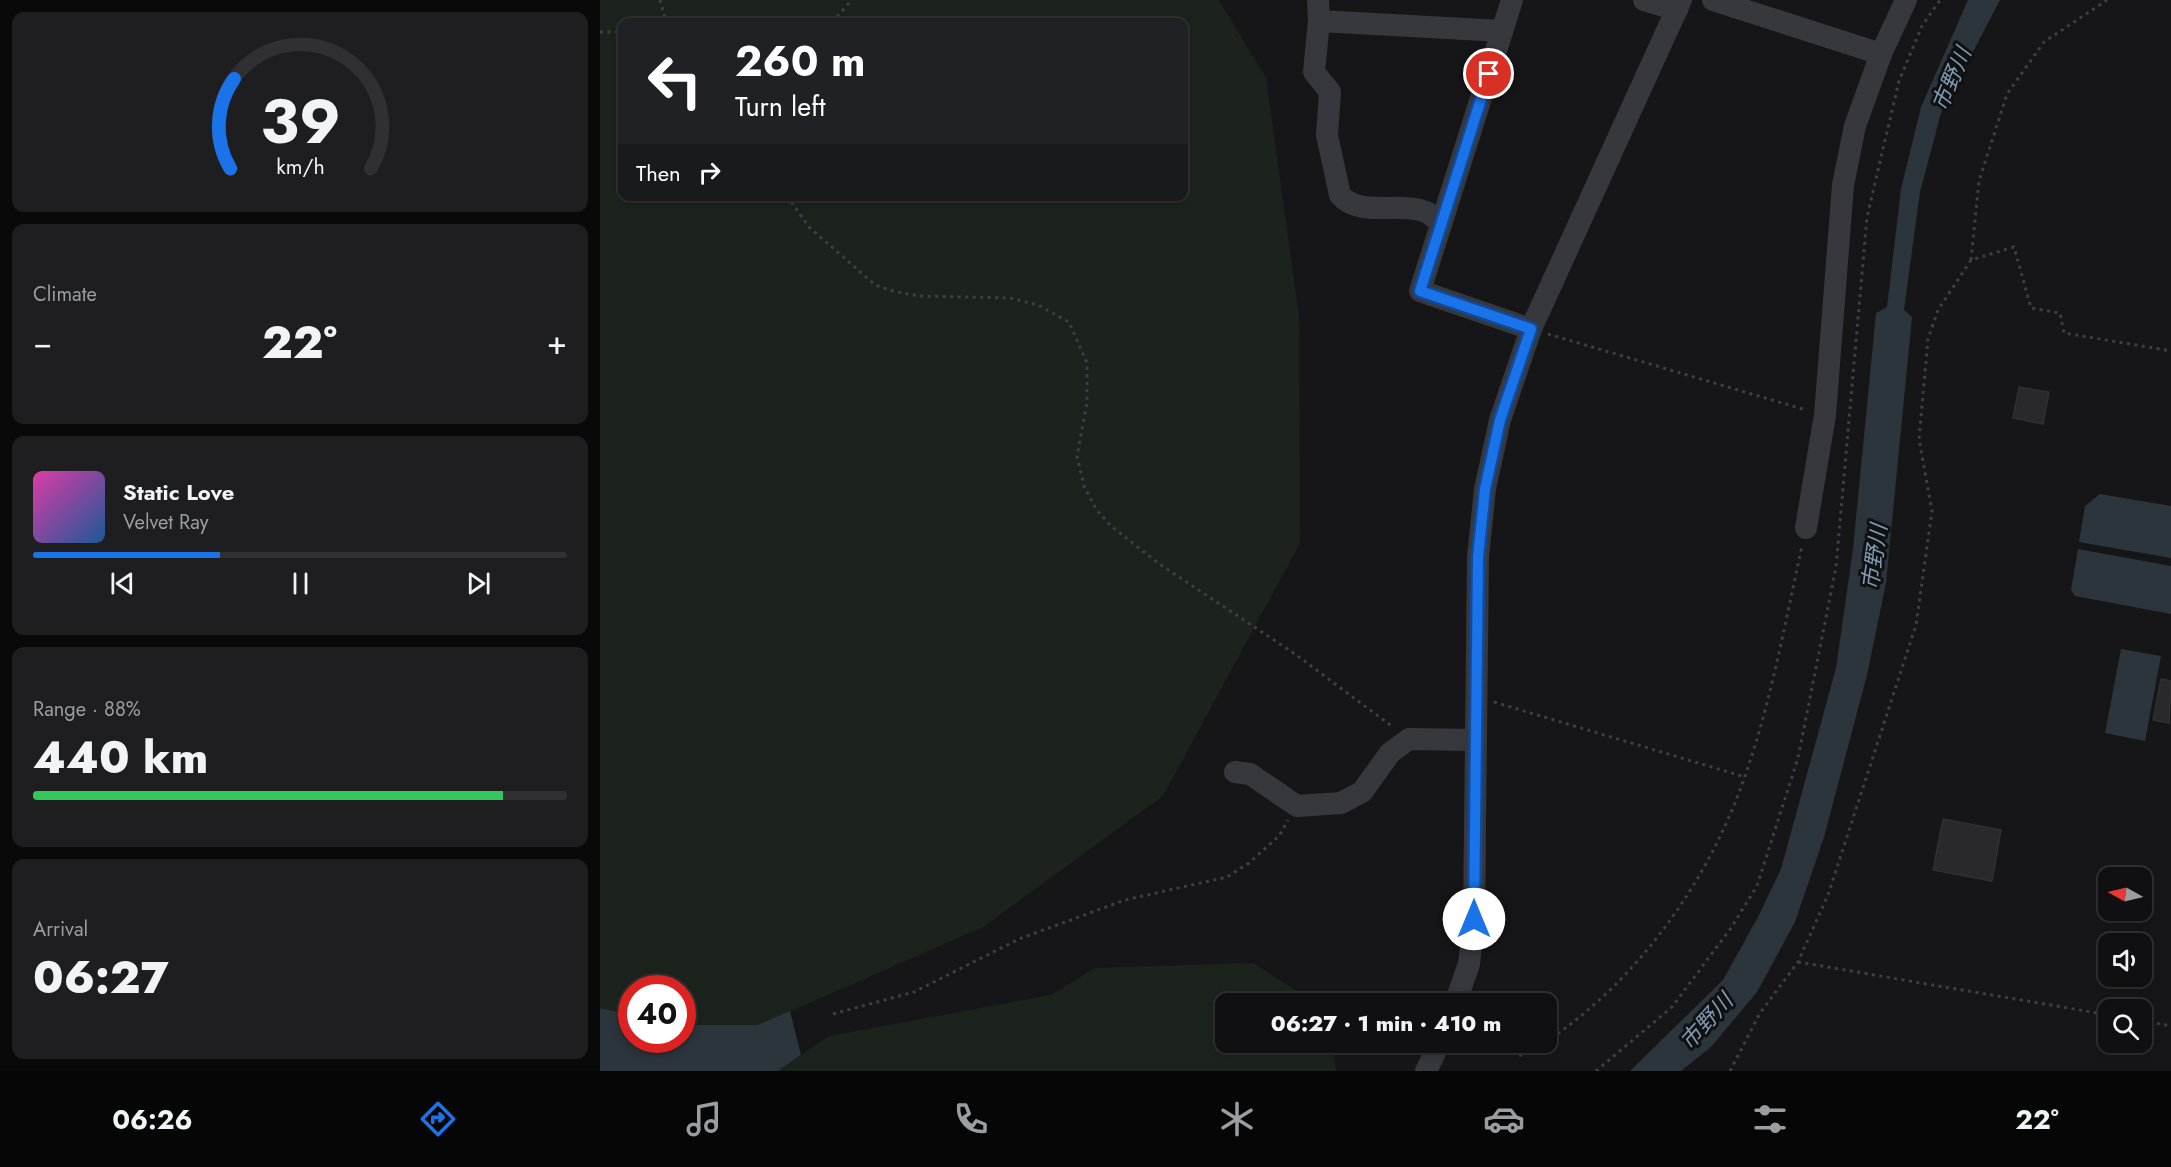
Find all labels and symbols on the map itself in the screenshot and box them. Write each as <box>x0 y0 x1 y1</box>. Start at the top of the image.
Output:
water label: 市野川 <box>1923 41 1979 116</box>
pin <box>1463 48 1514 99</box>
water label: 市野川 <box>1854 520 1895 592</box>
north arrow <box>2098 867 2152 921</box>
position arrow <box>1442 887 1506 951</box>
speed limit sign: 40 <box>618 975 696 1053</box>
water label: 市野川 <box>1672 984 1741 1056</box>

